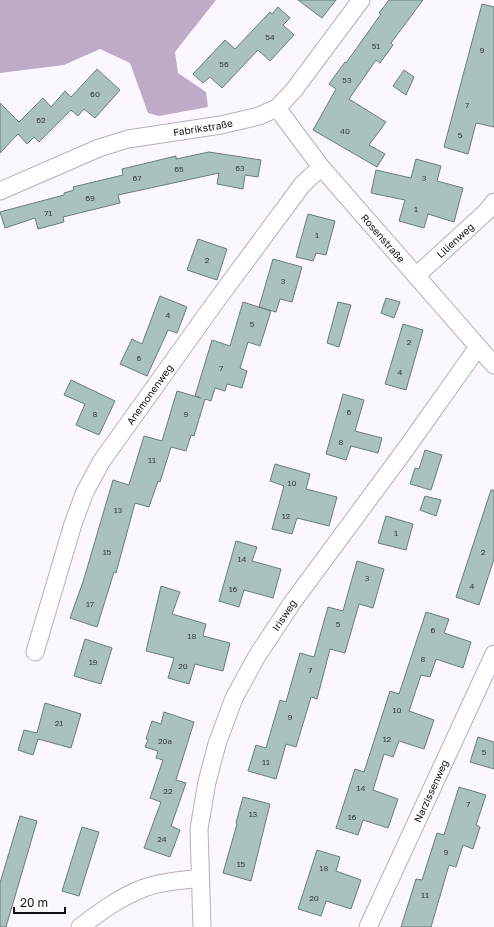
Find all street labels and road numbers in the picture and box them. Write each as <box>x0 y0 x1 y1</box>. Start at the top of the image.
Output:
street label: Fabrikstraße <box>172 116 234 138</box>
street label: Rosenstraße <box>359 211 408 265</box>
street label: Lilienweg <box>434 220 476 260</box>
street label: Anemonenweg <box>124 362 175 427</box>
street label: Irisweg <box>269 597 299 633</box>
street label: Narzissenweg <box>411 758 450 824</box>

